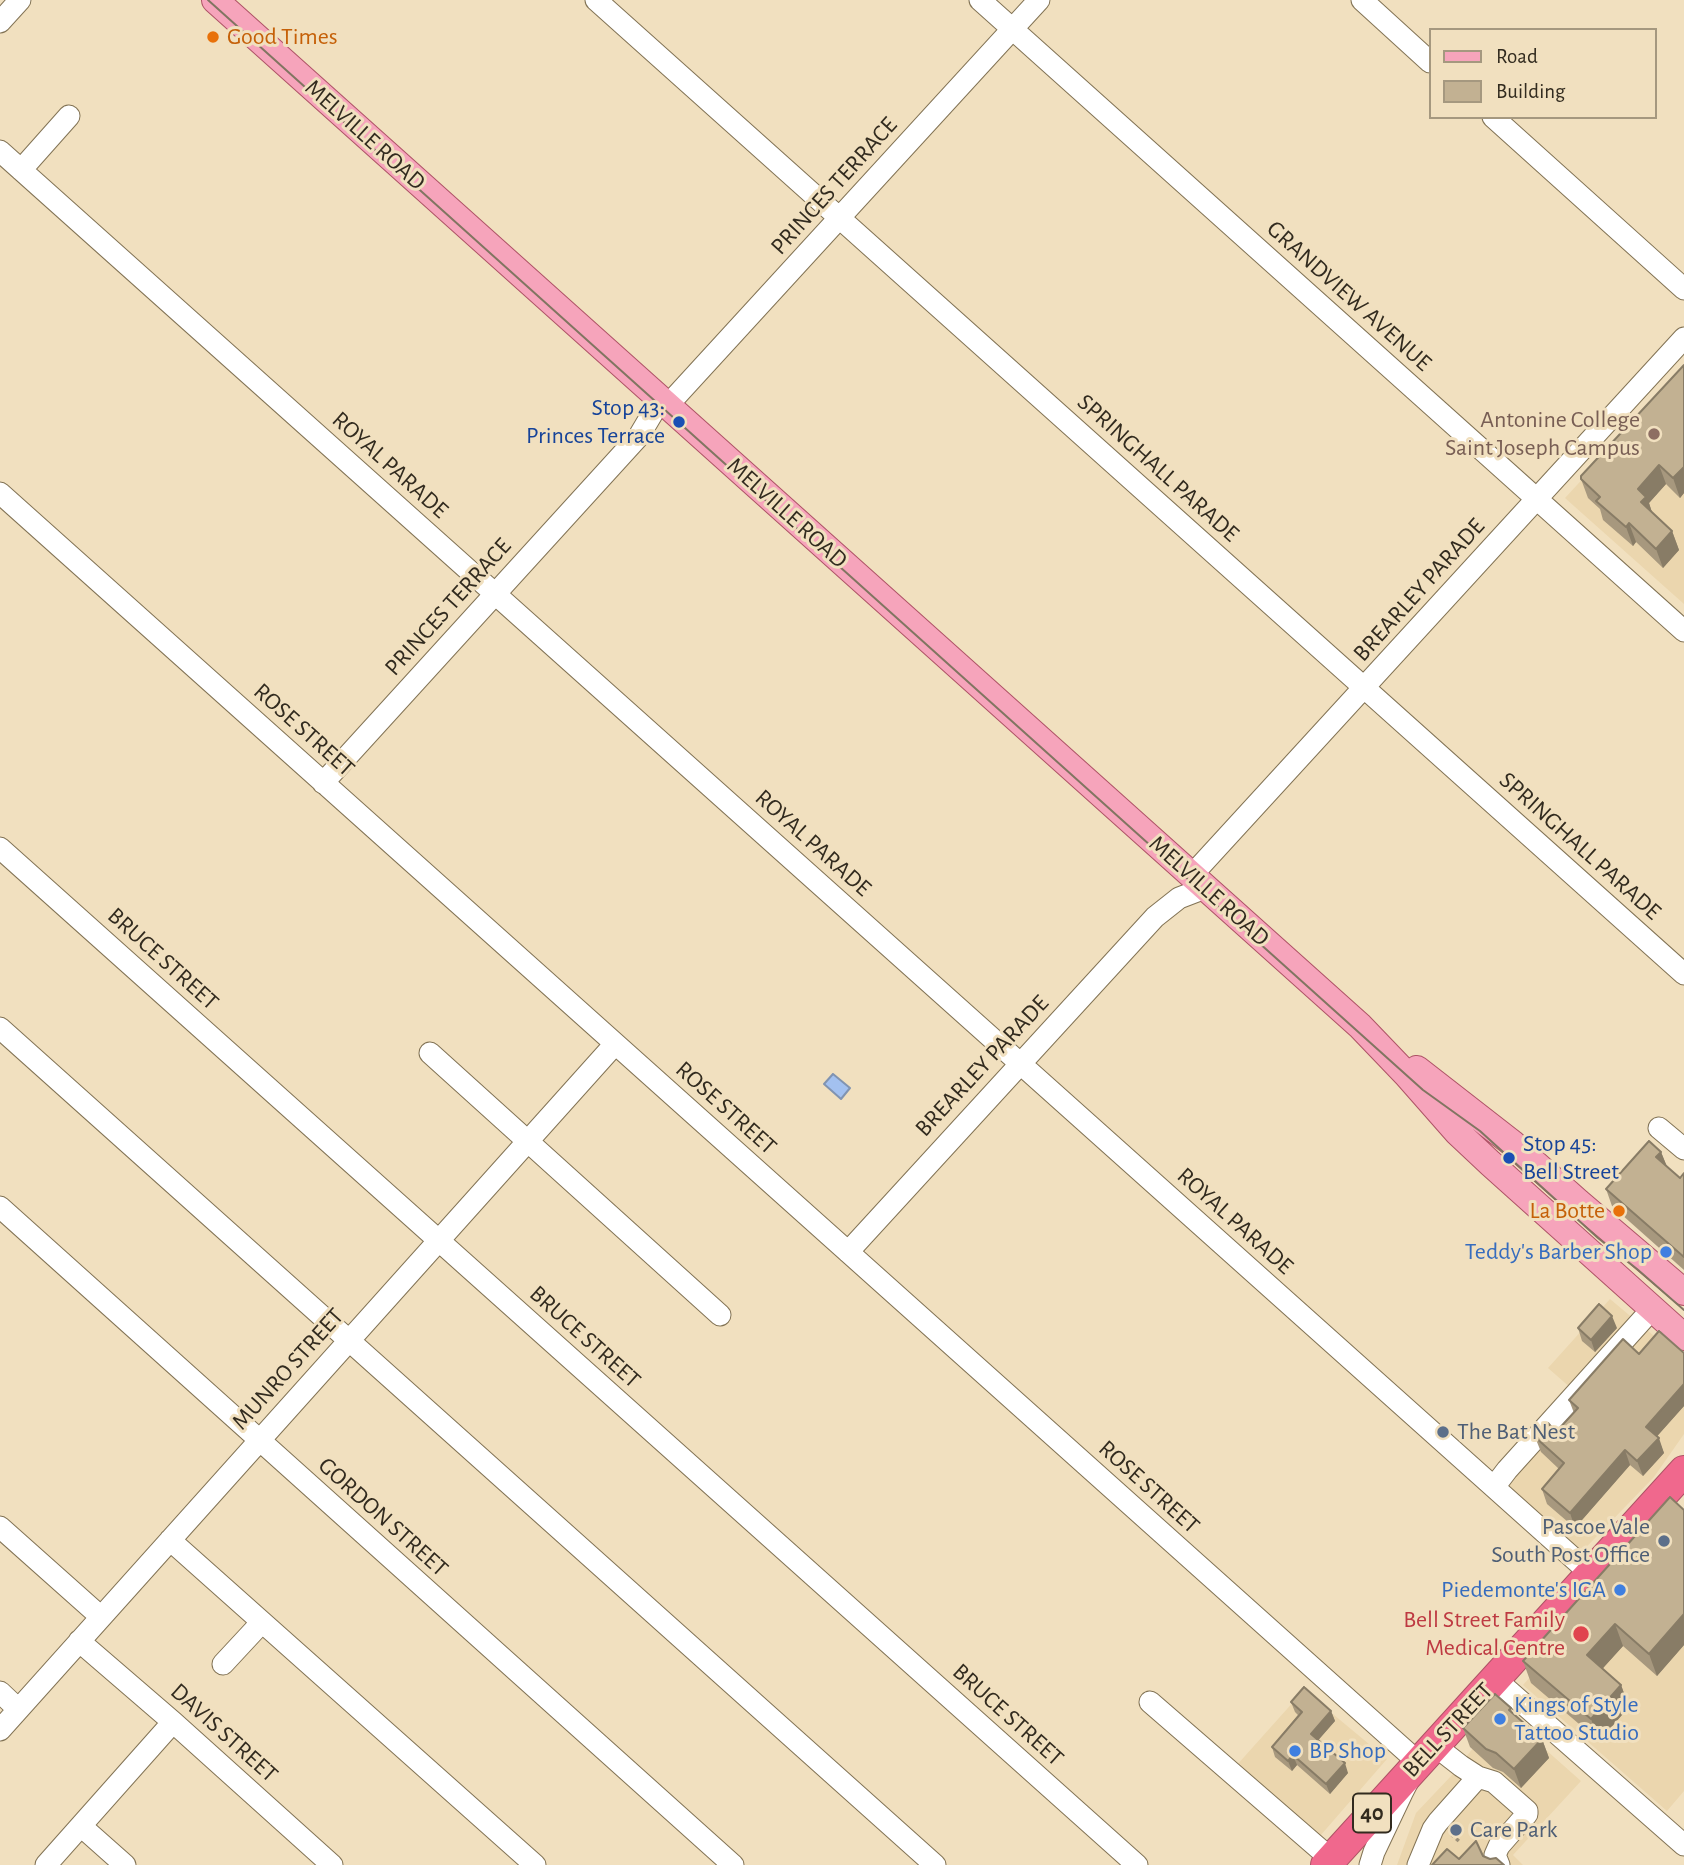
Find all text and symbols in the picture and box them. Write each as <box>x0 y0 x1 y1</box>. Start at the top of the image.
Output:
place label: Good Times <box>227 23 338 51</box>
legend <box>1428 28 1656 119</box>
marker: Good Times <box>205 29 221 45</box>
text: Road <box>1496 46 1538 67</box>
street label: MELVILLE ROAD <box>299 73 431 197</box>
text: Building <box>1496 81 1565 102</box>
street label: PRINCES TERRACE <box>765 111 903 261</box>
street label: GRANDVIEW AVENUE <box>1261 215 1437 377</box>
street label: SPRINGHALL PARADE <box>1071 388 1245 548</box>
place label: Stop 43: Princes Terrace <box>526 394 665 450</box>
street label: ROYAL PARADE <box>326 405 454 525</box>
place label: Antonine College Saint Joseph Campus <box>1445 406 1640 462</box>
marker: Stop 43: Princes Terrace <box>671 414 687 430</box>
marker: Antonine College Saint Joseph Campus <box>1646 426 1662 442</box>
street label: MELVILLE ROAD <box>721 451 853 575</box>
street label: BREARLEY PARADE <box>1347 513 1491 667</box>
street label: PRINCES TERRACE <box>379 532 517 682</box>
street label: ROSE STREET <box>248 677 360 783</box>
street label: SPRINGHALL PARADE <box>1493 766 1667 926</box>
street label: ROYAL PARADE <box>749 783 877 903</box>
street label: MELVILLE ROAD <box>1143 829 1275 953</box>
street label: BRUCE STREET <box>101 902 225 1016</box>
street label: BREARLEY PARADE <box>909 989 1055 1143</box>
street label: ROSE STREET <box>670 1055 782 1161</box>
place label: Stop 45: Bell Street <box>1523 1130 1619 1186</box>
marker: Stop 45: Bell Street <box>1501 1150 1517 1166</box>
street label: ROYAL PARADE <box>1171 1161 1299 1281</box>
place label: La Botte <box>1529 1197 1605 1225</box>
marker: La Botte <box>1611 1203 1627 1219</box>
place label: Teddy's Barber Shop <box>1465 1238 1652 1266</box>
marker: Teddy's Barber Shop <box>1658 1244 1674 1260</box>
street label: BRUCE STREET <box>523 1280 647 1394</box>
street label: MUNRO STREET <box>226 1302 350 1436</box>
place label: The Bat Nest <box>1457 1418 1575 1446</box>
marker: The Bat Nest <box>1435 1424 1451 1440</box>
street label: ROSE STREET <box>1093 1434 1205 1540</box>
street label: GORDON STREET <box>312 1451 454 1583</box>
place label: Pascoe Vale South Post Office <box>1491 1513 1650 1569</box>
marker: Pascoe Vale South Post Office <box>1656 1533 1672 1549</box>
place label: Piedemonte's IGA <box>1441 1576 1606 1604</box>
marker: Piedemonte's IGA <box>1612 1582 1628 1598</box>
place label: Bell Street Family Medical Centre <box>1403 1606 1565 1662</box>
marker: Bell Street Family Medical Centre <box>1571 1624 1591 1644</box>
street label: BRUCE STREET <box>946 1658 1070 1772</box>
street label: DAVIS STREET <box>164 1677 284 1789</box>
street label: BELL STREET <box>1397 1677 1499 1783</box>
place label: Kings of Style Tattoo Studio <box>1514 1691 1639 1747</box>
marker: Kings of Style Tattoo Studio <box>1492 1711 1508 1727</box>
place label: BP Shop <box>1309 1737 1386 1765</box>
marker: BP Shop <box>1287 1743 1303 1759</box>
road number: 40 <box>1353 1794 1391 1832</box>
place label: Care Park <box>1470 1816 1558 1844</box>
marker: Care Park <box>1448 1822 1464 1838</box>

